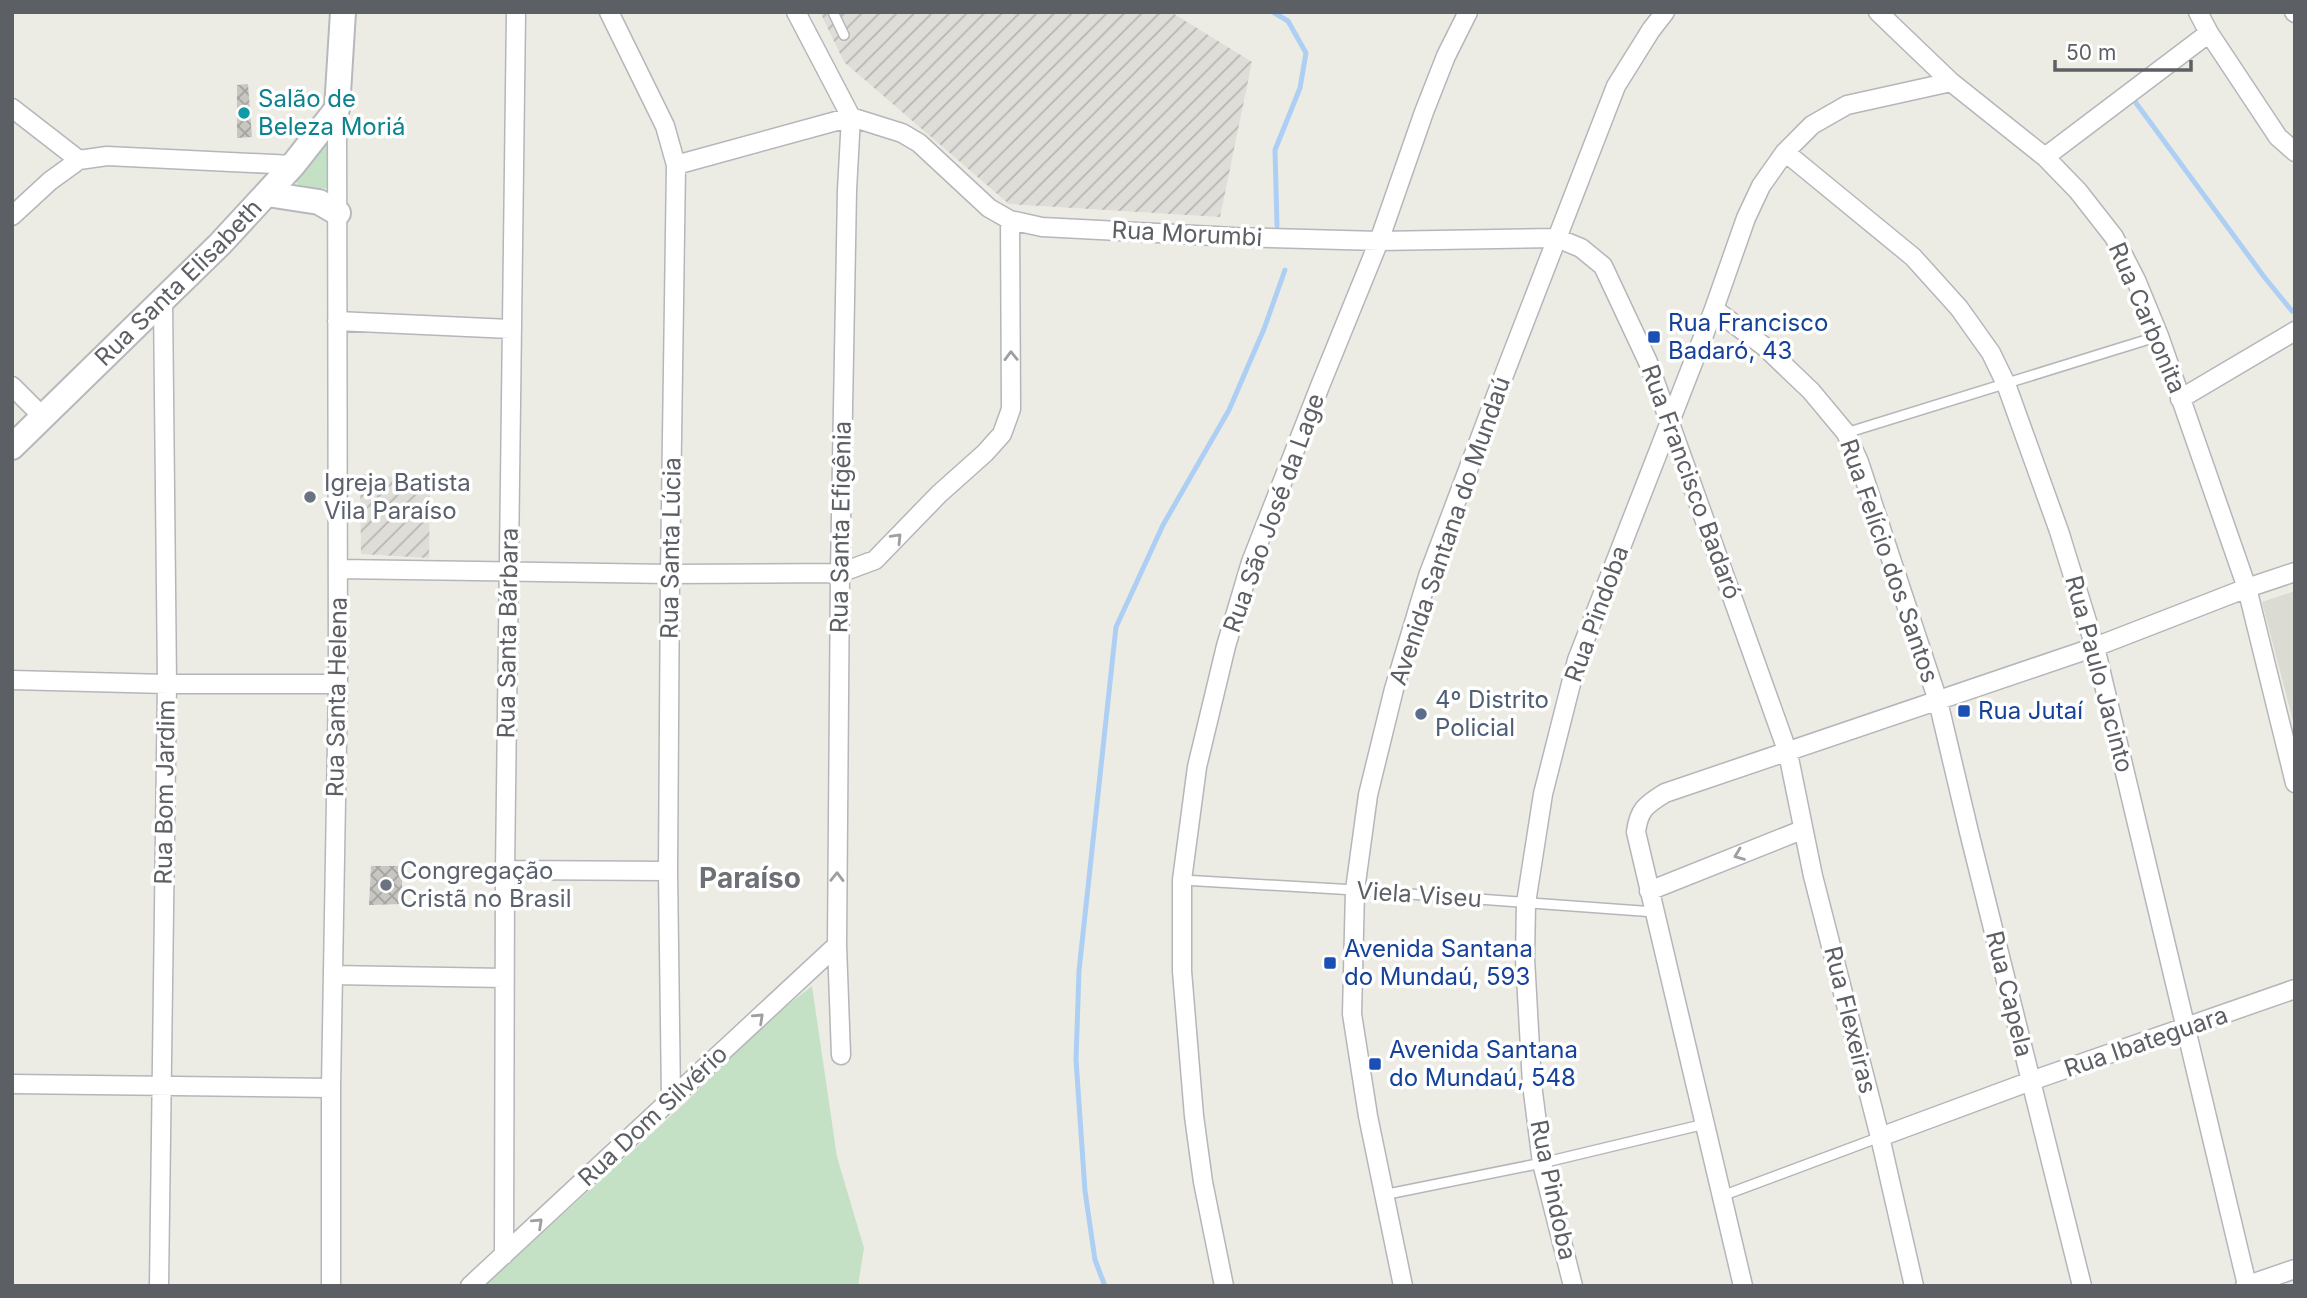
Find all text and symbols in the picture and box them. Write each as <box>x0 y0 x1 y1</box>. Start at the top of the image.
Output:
scale bar <box>2055 28 2192 72</box>
text: 50 m <box>2066 40 2116 65</box>
place label: Salão de Beleza Moriá <box>258 84 405 141</box>
marker: Salão de Beleza Moriá <box>236 105 252 121</box>
street label: Rua Santa Elisabeth <box>89 193 268 372</box>
street label: Rua Morumbi <box>1111 215 1263 252</box>
street label: Rua Carbonita <box>2103 238 2192 397</box>
place label: Rua Francisco Badaró, 43 <box>1668 308 1828 365</box>
marker: Rua Francisco Badaró, 43 <box>1646 329 1662 345</box>
one-way arrow <box>1004 350 1019 361</box>
street label: Rua Francisco Badaró <box>1636 361 1747 603</box>
street label: Avenida Santana do Mundaú <box>1383 373 1516 689</box>
street label: Rua São José da Lage <box>1217 389 1330 636</box>
street label: Rua Santa Efigênia <box>824 421 857 633</box>
street label: Rua Felício dos Santos <box>1834 435 1945 686</box>
street label: Rua Santa Lúcia <box>654 457 687 639</box>
place label: Igreja Batista Vila Paraíso <box>324 468 471 525</box>
marker: Igreja Batista Vila Paraíso <box>302 489 318 505</box>
street label: Rua Santa Bárbara <box>491 527 524 739</box>
one-way arrow <box>888 533 901 546</box>
street label: Rua Pindoba <box>1559 542 1635 686</box>
street label: Rua Paulo Jacinto <box>2059 572 2140 776</box>
street label: Rua Santa Helena <box>320 597 353 797</box>
place label: 4º Distrito Policial <box>1435 685 1549 742</box>
place label: Rua Jutaí <box>1978 696 2083 725</box>
street label: Rua Bom Jardim <box>148 699 181 885</box>
marker: Rua Jutaí <box>1956 703 1972 719</box>
marker: 4º Distrito Policial <box>1413 706 1429 722</box>
one-way arrow <box>1734 847 1746 861</box>
place label: Congregação Cristã no Brasil <box>400 856 571 913</box>
district label: Paraíso <box>699 861 801 895</box>
one-way arrow <box>829 871 845 882</box>
street label: Viela Viseu <box>1355 876 1483 913</box>
marker: Congregação Cristã no Brasil <box>378 877 394 893</box>
street label: Rua Capela <box>1980 928 2039 1060</box>
place label: Avenida Santana do Mundaú, 593 <box>1344 934 1533 991</box>
street label: Rua Flexeiras <box>1818 943 1883 1097</box>
marker: Avenida Santana do Mundaú, 593 <box>1322 955 1338 971</box>
street label: Rua Ibateguara <box>2060 1000 2232 1083</box>
one-way arrow <box>751 1013 764 1026</box>
place label: Avenida Santana do Mundaú, 548 <box>1389 1035 1578 1092</box>
street label: Rua Dom Silvério <box>572 1039 733 1192</box>
marker: Avenida Santana do Mundaú, 548 <box>1367 1056 1383 1072</box>
street label: Rua Pindoba <box>1524 1117 1583 1263</box>
one-way arrow <box>530 1218 543 1231</box>

